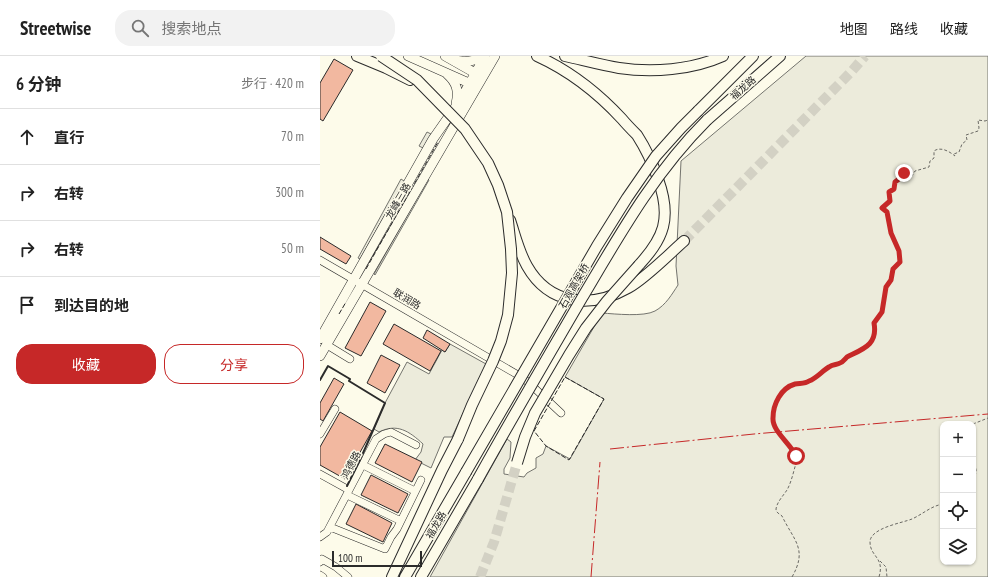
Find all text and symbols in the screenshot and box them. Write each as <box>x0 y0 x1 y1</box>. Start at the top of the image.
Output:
search box <box>115 10 395 46</box>
text: Streetwise <box>20 16 91 40</box>
icon: search <box>129 17 151 39</box>
text: 搜索地点 <box>161 19 221 38</box>
text: 地图 <box>840 20 868 38</box>
text: 路线 <box>890 20 918 38</box>
text: 收藏 <box>940 20 968 38</box>
text: 6 分钟 <box>16 73 62 95</box>
street label: 福龙路 <box>727 73 759 103</box>
text: 步行 · 420 m <box>241 75 304 92</box>
icon: ahead <box>16 126 38 148</box>
text: 直行 <box>54 128 84 147</box>
text: 70 m <box>281 128 304 145</box>
route end <box>895 164 913 182</box>
street label: 龙峰三路 <box>382 180 414 222</box>
icon: right <box>16 182 38 204</box>
text: 右转 <box>54 184 84 203</box>
text: 300 m <box>275 184 304 201</box>
icon: right <box>16 238 38 260</box>
text: 右转 <box>54 240 84 259</box>
text: 50 m <box>281 240 304 257</box>
street label: 石观高架桥 <box>556 261 592 311</box>
street label: 联润路 <box>391 286 423 312</box>
icon: arrive <box>16 294 38 316</box>
text: 到达目的地 <box>54 296 129 315</box>
button: 收藏 <box>16 344 156 384</box>
button: 分享 <box>164 344 304 384</box>
map controls <box>940 421 976 565</box>
button: + <box>940 421 976 457</box>
route start <box>787 447 805 465</box>
street label: 鸿德路 <box>338 449 364 481</box>
button: − <box>940 457 976 493</box>
button: locate <box>940 493 976 529</box>
street label: 福龙路 <box>423 509 449 541</box>
button: layers <box>940 529 976 565</box>
scale bar <box>332 549 422 568</box>
text: 100 m <box>338 551 362 565</box>

